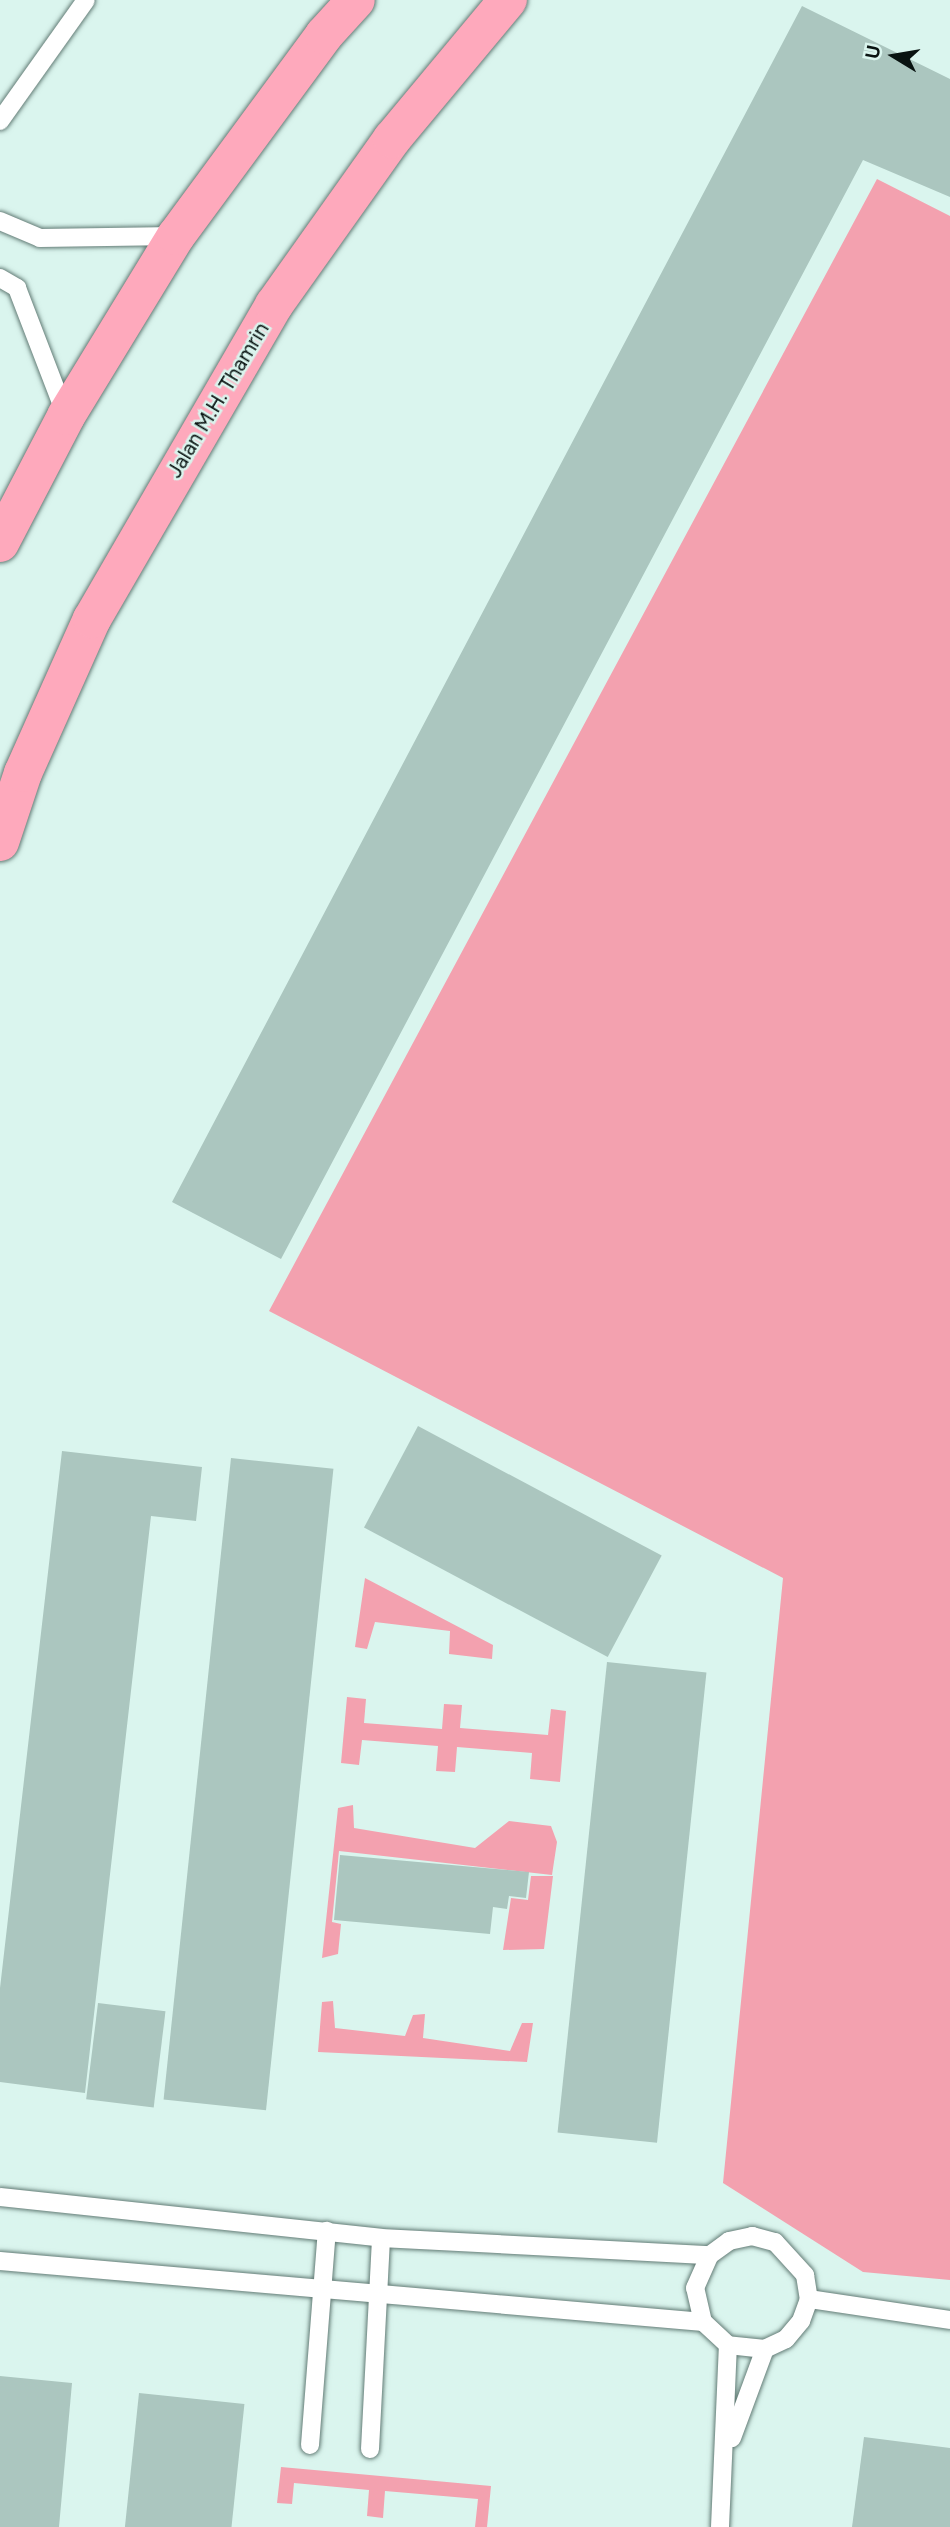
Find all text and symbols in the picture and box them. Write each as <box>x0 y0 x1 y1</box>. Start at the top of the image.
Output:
north arrow <box>859 21 929 91</box>
text: U <box>860 43 885 61</box>
street label: Jalan M.H. Thamrin <box>162 318 274 482</box>

